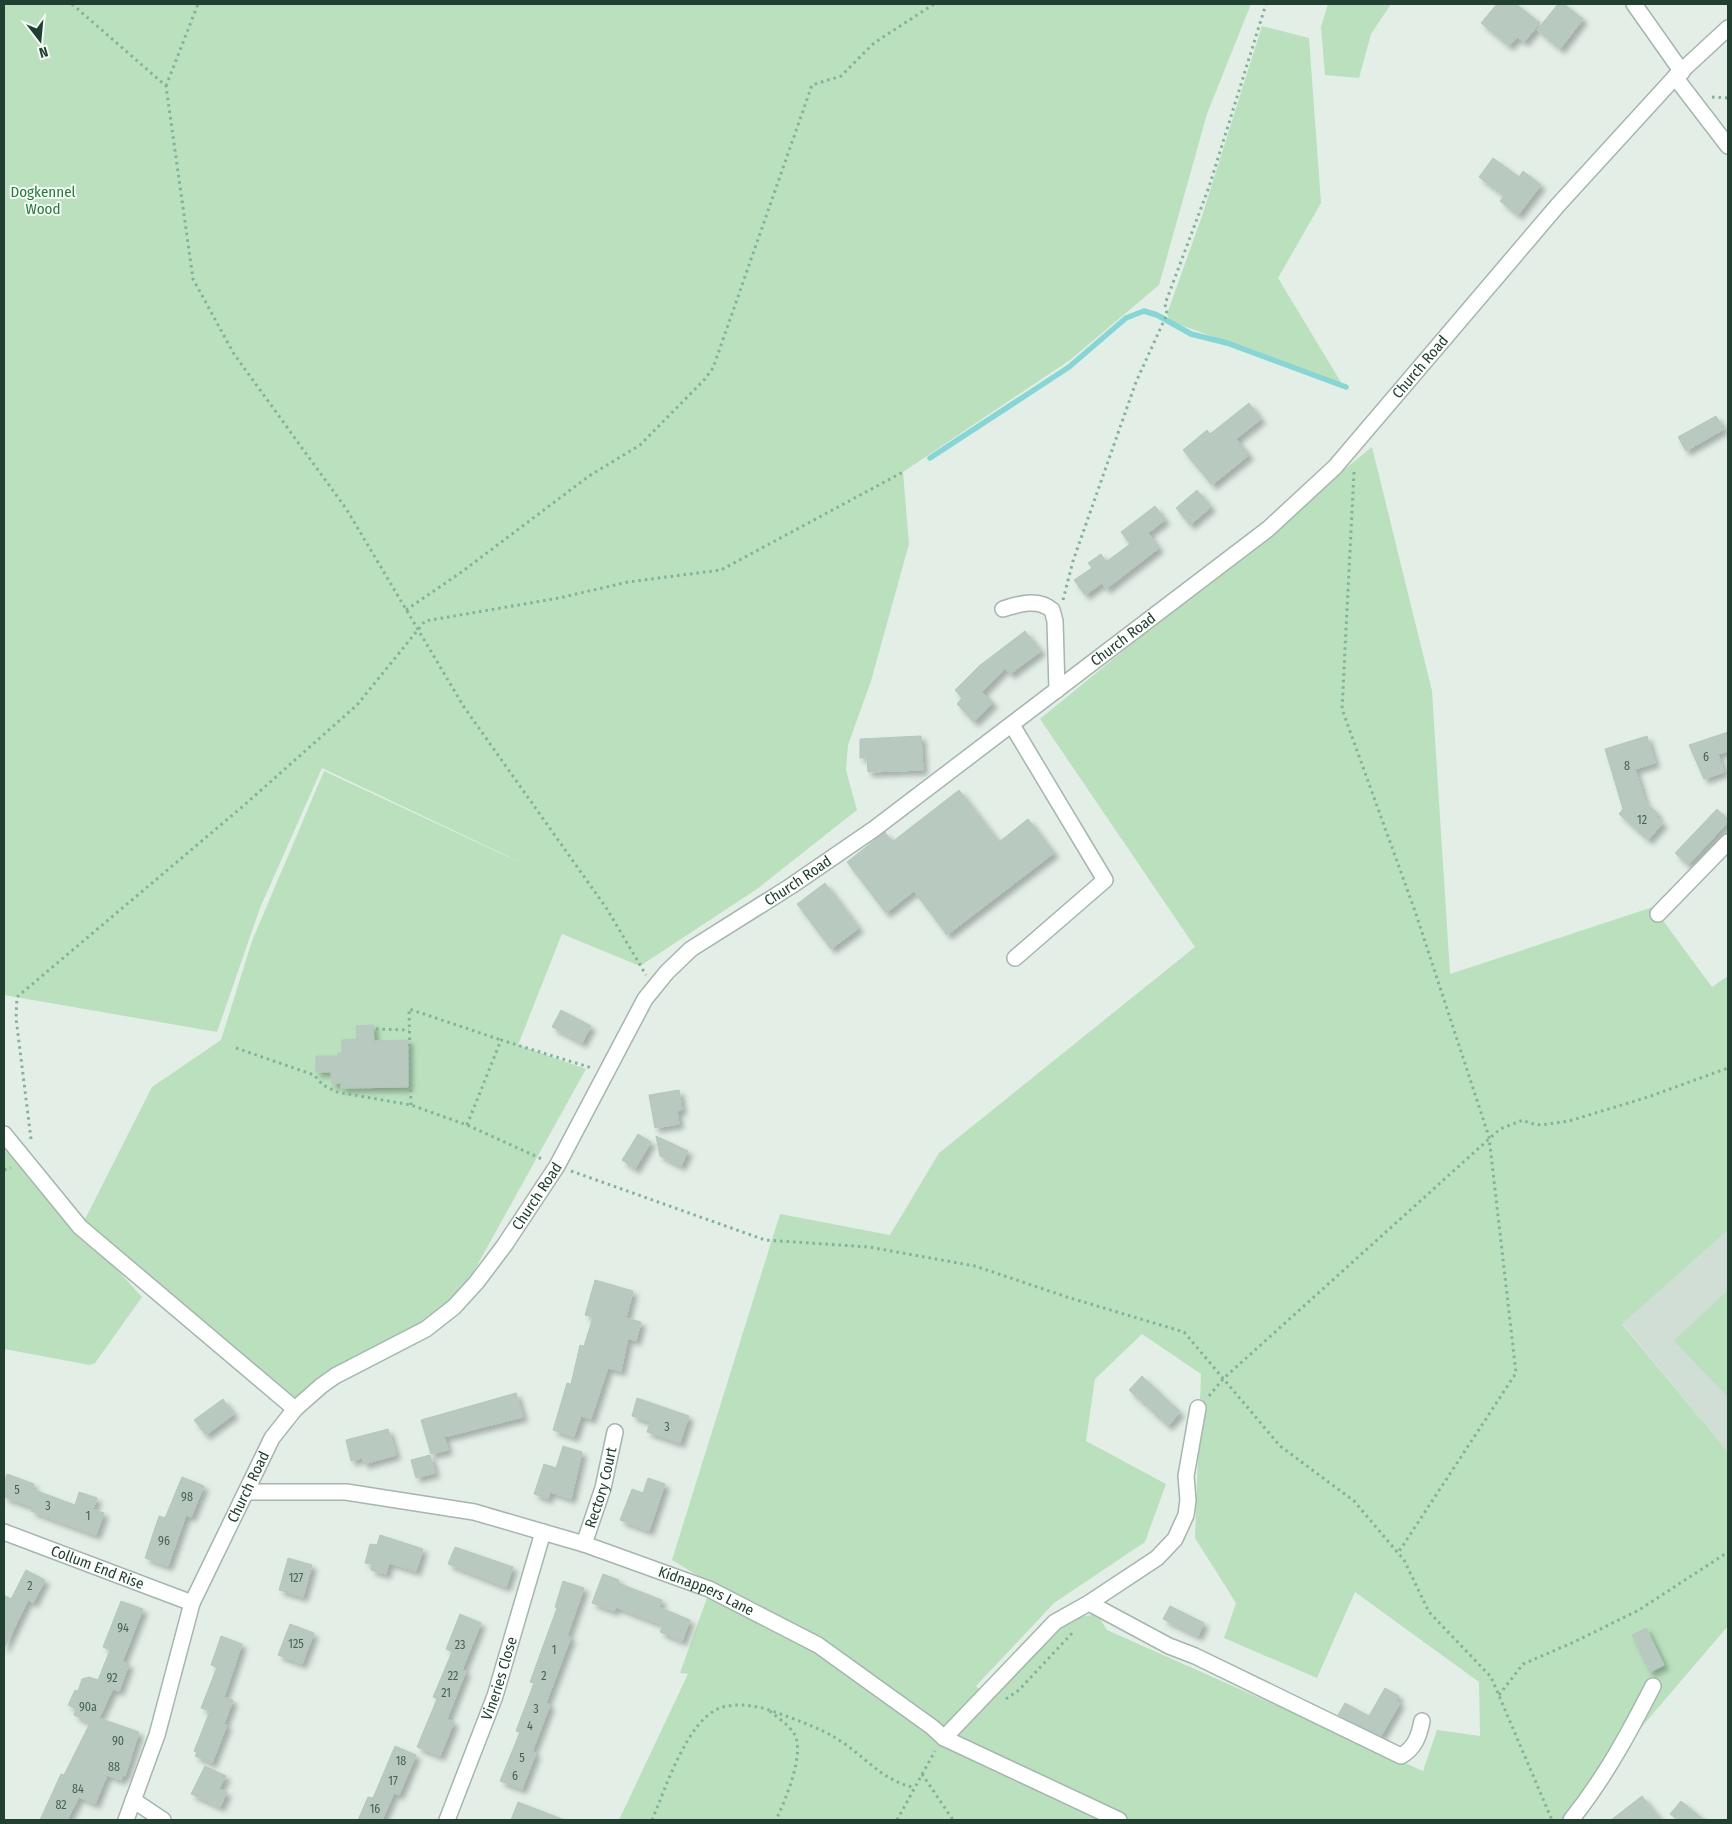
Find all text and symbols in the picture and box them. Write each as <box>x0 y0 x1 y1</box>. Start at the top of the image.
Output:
north arrow <box>15 15 65 65</box>
text: N <box>37 43 50 61</box>
park label: Dogkennel Wood <box>10 183 76 218</box>
street label: Church Road <box>1388 332 1452 402</box>
street label: Church Road <box>1087 609 1159 670</box>
house number: 6 <box>1703 750 1709 764</box>
house number: 8 <box>1624 759 1630 773</box>
house number: 12 <box>1637 813 1647 827</box>
street label: Church Road <box>761 852 835 910</box>
street label: Church Road <box>508 1159 566 1233</box>
house number: 3 <box>664 1420 670 1434</box>
street label: Rectory Court <box>581 1446 620 1530</box>
street label: Church Road <box>223 1448 273 1526</box>
house number: 5 <box>14 1483 20 1497</box>
house number: 98 <box>181 1490 193 1504</box>
house number: 3 <box>45 1499 51 1513</box>
house number: 1 <box>86 1509 90 1523</box>
house number: 96 <box>158 1534 170 1548</box>
street label: Collum End Rise <box>48 1542 147 1593</box>
street label: Kidnappers Lane <box>656 1562 757 1620</box>
house number: 127 <box>289 1571 304 1585</box>
house number: 2 <box>27 1579 33 1593</box>
house number: 94 <box>117 1621 129 1635</box>
street label: Vineries Close <box>478 1635 521 1723</box>
house number: 125 <box>288 1637 304 1651</box>
house number: 23 <box>455 1638 465 1652</box>
house number: 1 <box>552 1643 556 1657</box>
house number: 22 <box>448 1669 458 1683</box>
house number: 2 <box>541 1669 547 1683</box>
house number: 92 <box>107 1671 117 1685</box>
house number: 21 <box>441 1686 451 1700</box>
house number: 90a <box>79 1700 97 1714</box>
house number: 3 <box>533 1702 539 1716</box>
house number: 4 <box>527 1719 533 1733</box>
house number: 90 <box>112 1734 124 1748</box>
house number: 5 <box>519 1751 525 1765</box>
house number: 18 <box>396 1754 406 1768</box>
house number: 88 <box>108 1760 120 1774</box>
house number: 6 <box>512 1769 518 1783</box>
house number: 17 <box>388 1774 398 1788</box>
house number: 84 <box>72 1782 84 1796</box>
house number: 82 <box>55 1798 67 1812</box>
house number: 16 <box>370 1802 380 1816</box>

